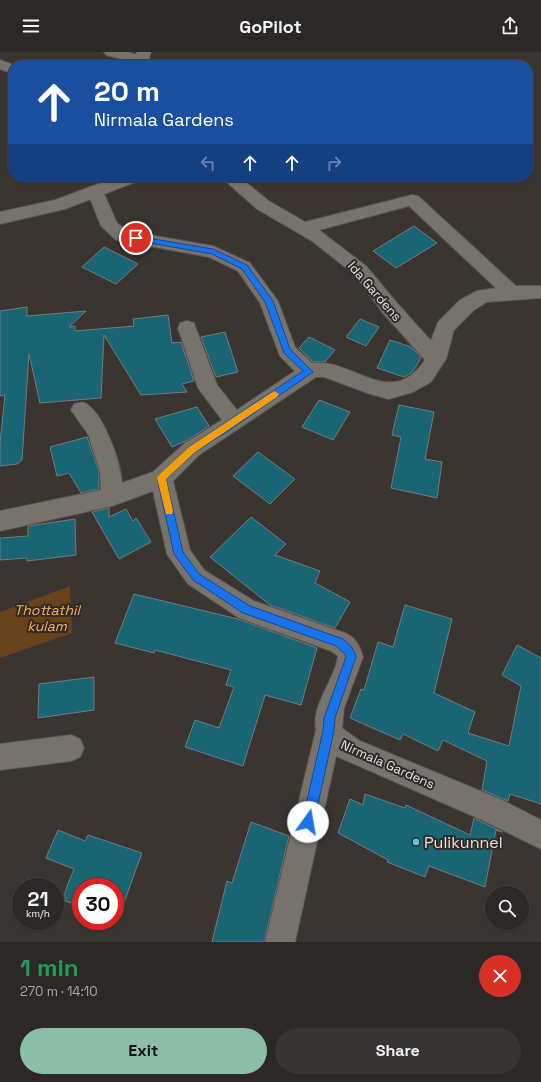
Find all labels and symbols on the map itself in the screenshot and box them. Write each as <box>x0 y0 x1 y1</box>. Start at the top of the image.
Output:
pin <box>119 221 153 255</box>
street label: Ida Gardens <box>344 258 405 325</box>
water label: Thottathil kulam <box>14 601 82 635</box>
street label: Nirmala Gardens <box>338 736 438 793</box>
position arrow <box>287 801 329 843</box>
place label: Pulikunnel <box>424 832 503 853</box>
marker: Pulikunnel <box>411 837 421 847</box>
speed limit sign: 30 <box>72 878 124 930</box>

